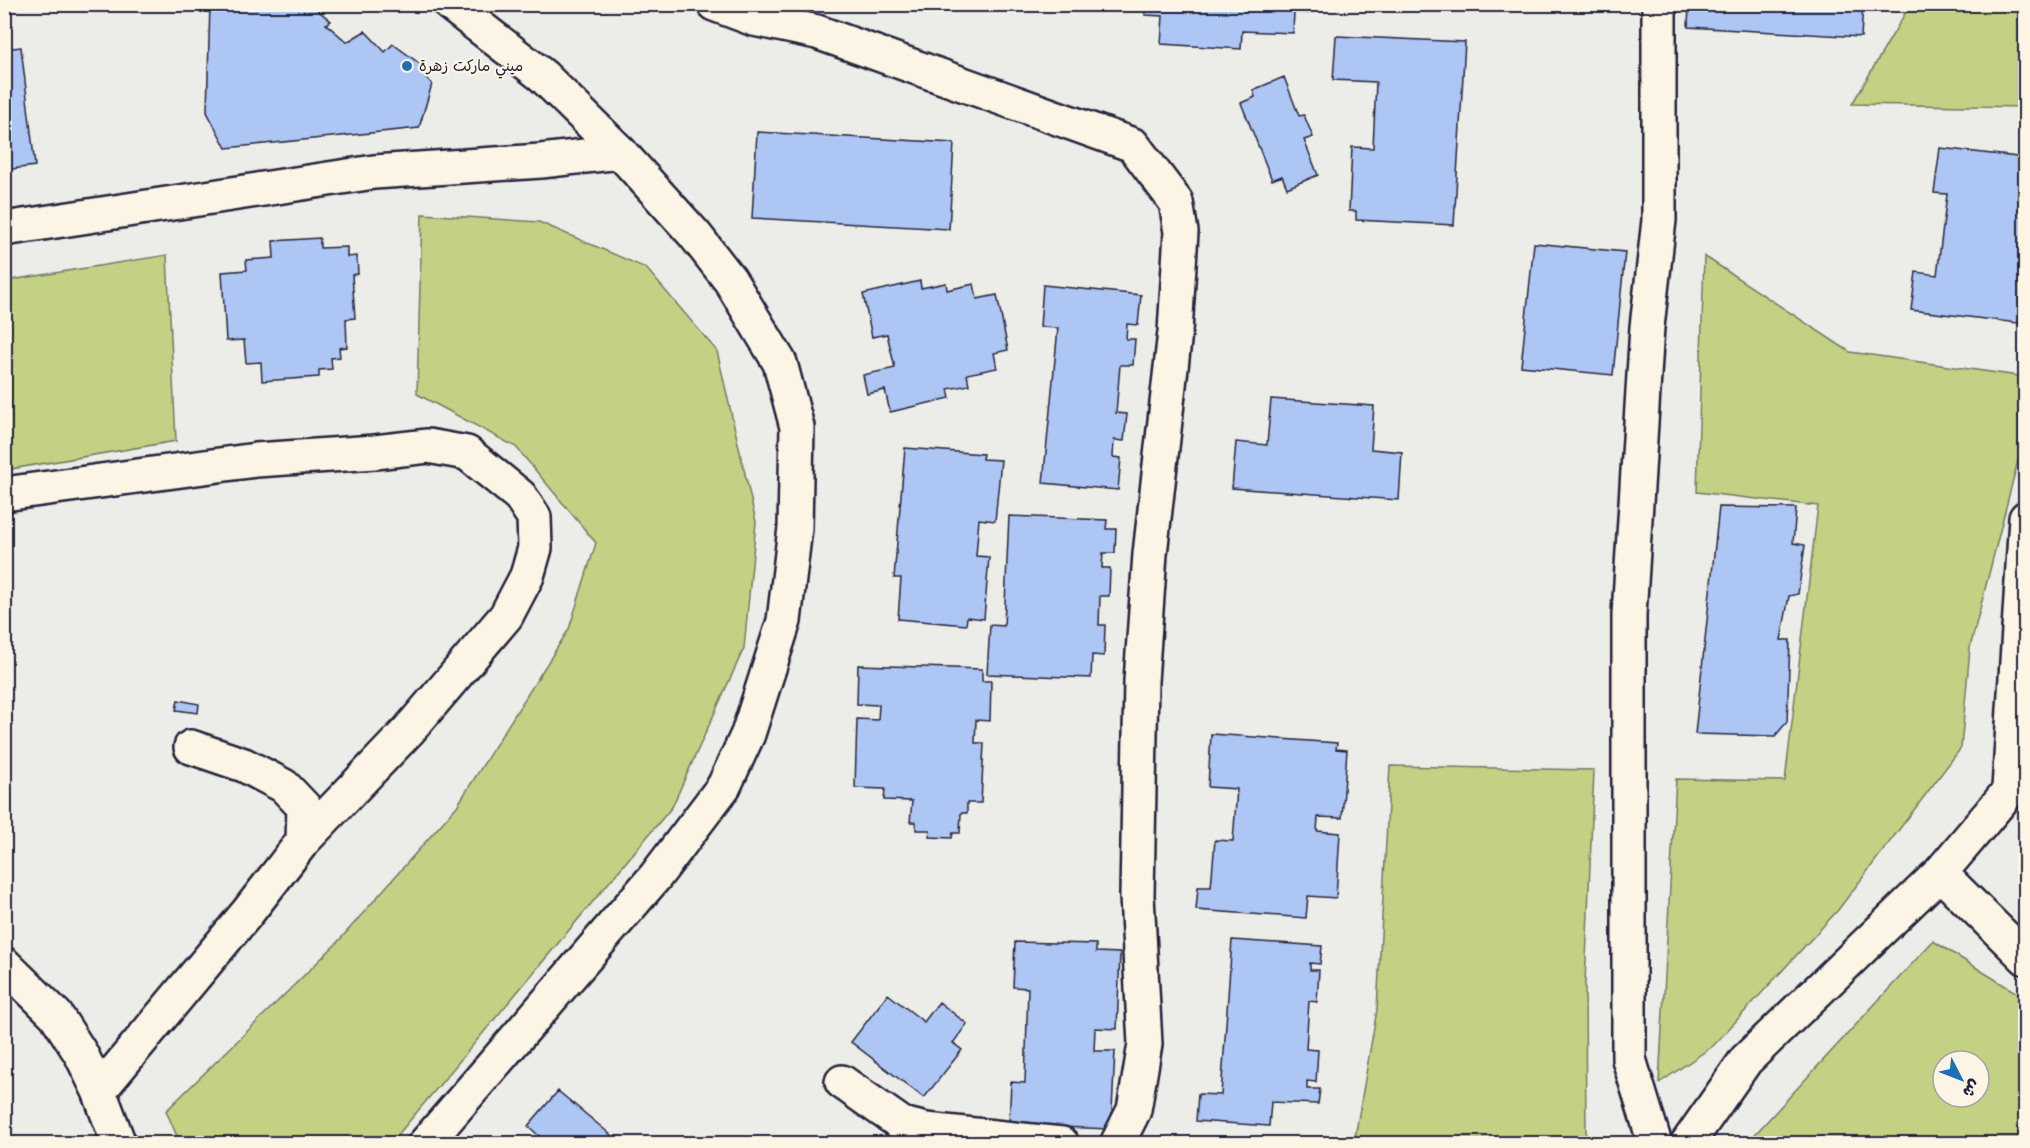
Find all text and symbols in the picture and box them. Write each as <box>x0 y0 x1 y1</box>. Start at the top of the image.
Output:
place label: ميني ماركت زهرة <box>419 53 523 79</box>
marker: ميني ماركت زهرة <box>400 59 414 73</box>
north arrow <box>1931 1049 1991 1109</box>
text: ش <box>1958 1075 1988 1104</box>

